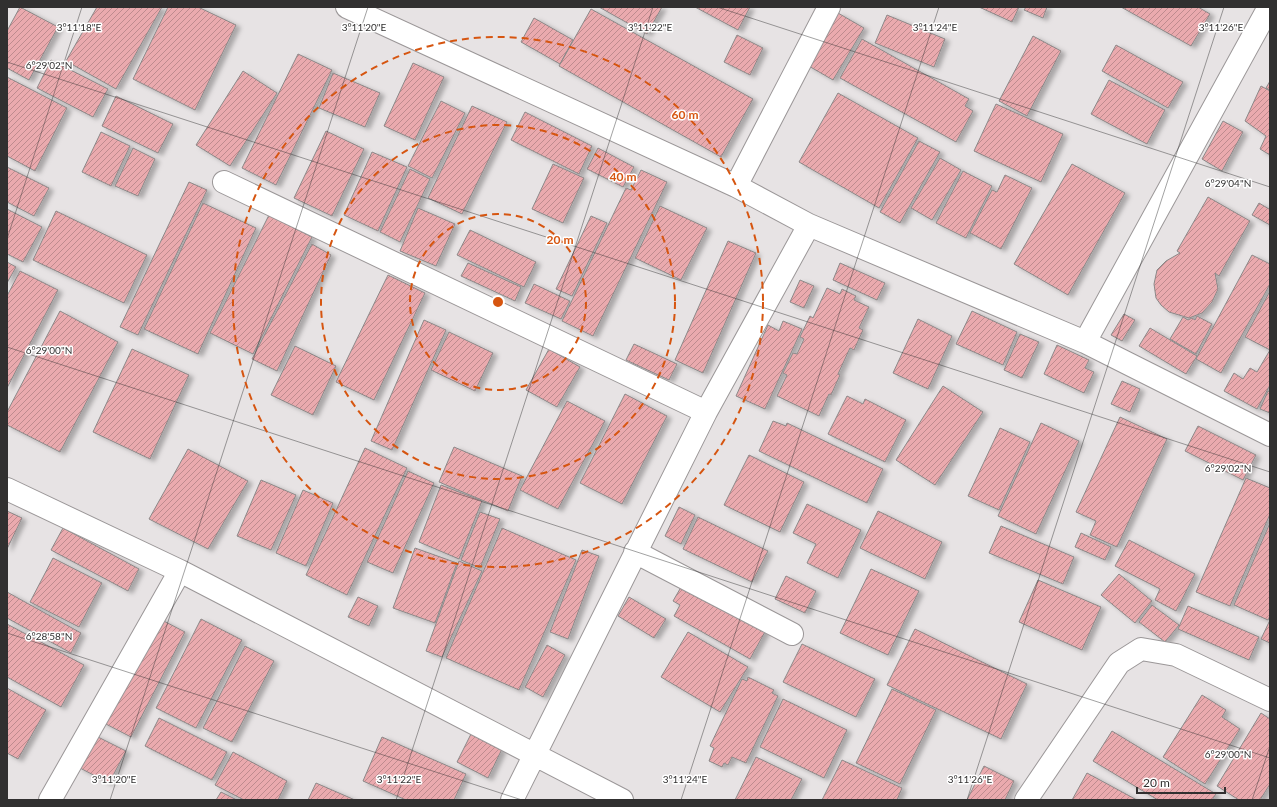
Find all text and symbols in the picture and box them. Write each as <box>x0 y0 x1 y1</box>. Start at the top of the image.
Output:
text: 3°11'18"E <box>57 21 102 33</box>
text: 3°11'20"E <box>342 21 387 33</box>
text: 3°11'22"E <box>628 21 673 33</box>
text: 3°11'24"E <box>913 21 958 33</box>
text: 3°11'26"E <box>1199 21 1244 33</box>
text: 6°29'02"N <box>26 59 72 71</box>
text: 60 m <box>672 107 698 122</box>
text: 40 m <box>610 169 636 184</box>
text: 6°29'04"N <box>1205 177 1251 189</box>
text: 20 m <box>547 232 573 247</box>
centre of rings <box>491 295 505 309</box>
text: 6°29'00"N <box>26 344 72 356</box>
text: 6°29'02"N <box>1205 462 1251 474</box>
text: 6°28'58"N <box>26 630 72 642</box>
text: 6°29'00"N <box>1205 748 1251 760</box>
scale bar <box>1137 769 1225 795</box>
text: 3°11'20"E <box>92 773 137 785</box>
text: 3°11'22"E <box>377 773 422 785</box>
text: 3°11'24"E <box>663 773 708 785</box>
text: 3°11'26"E <box>948 773 993 785</box>
text: 20 m <box>1143 775 1170 790</box>

